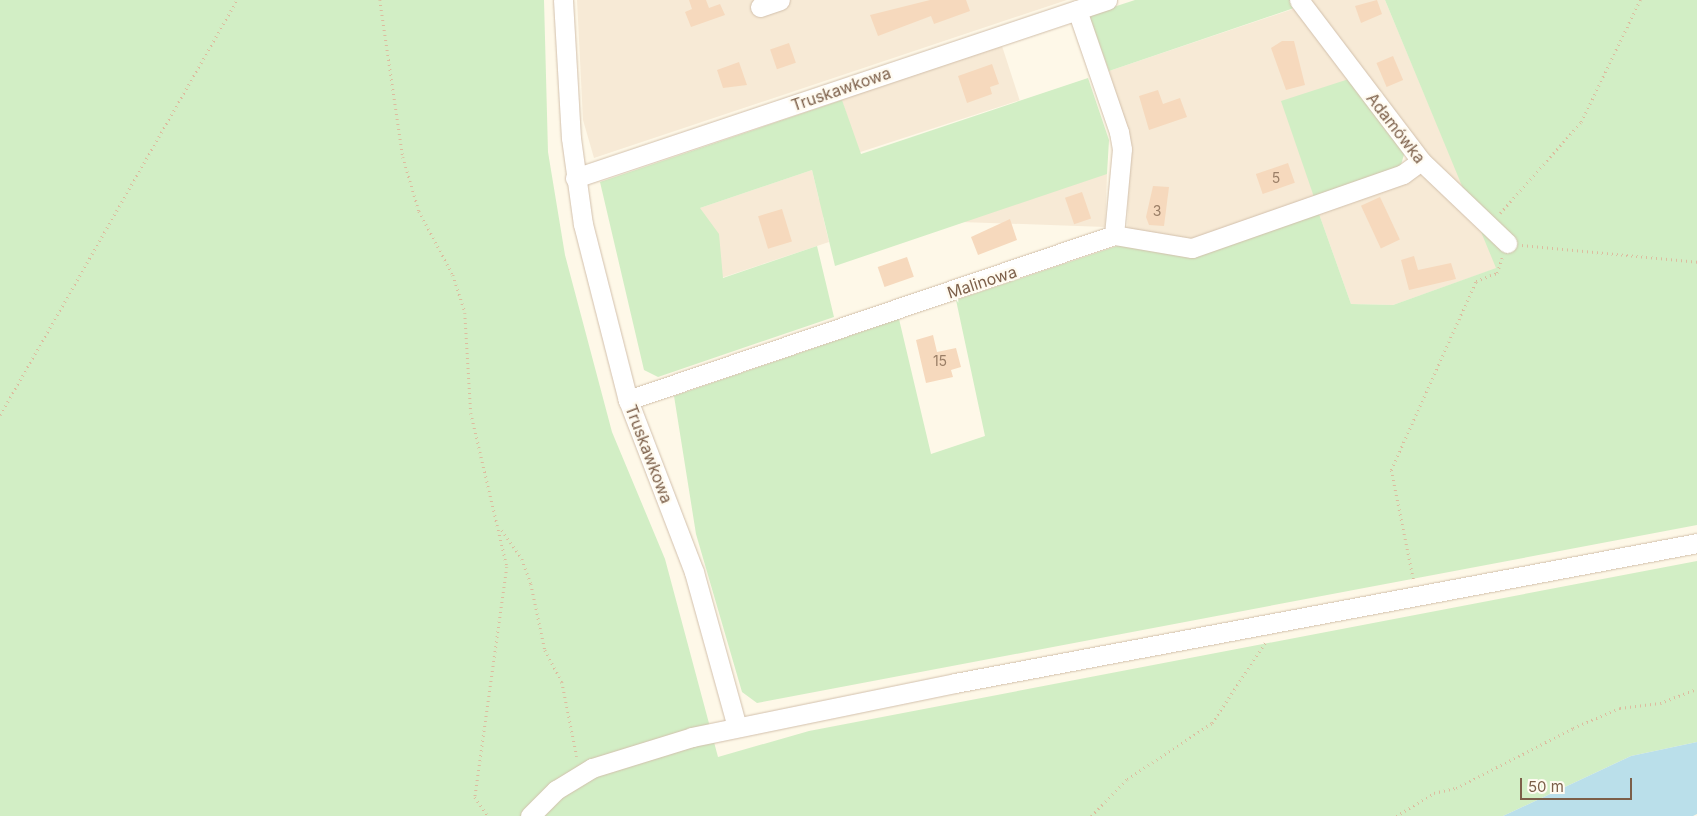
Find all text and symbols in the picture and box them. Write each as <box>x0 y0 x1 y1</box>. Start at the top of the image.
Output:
street label: Truskawkowa <box>789 63 893 115</box>
street label: Adamówka <box>1363 89 1429 167</box>
house number: 5 <box>1272 170 1280 186</box>
house number: 3 <box>1153 203 1161 219</box>
street label: Malinowa <box>945 262 1019 302</box>
house number: 15 <box>933 353 947 369</box>
street label: Truskawkowa <box>621 402 677 506</box>
scale bar <box>1522 768 1634 800</box>
text: 50 m <box>1528 777 1564 796</box>

